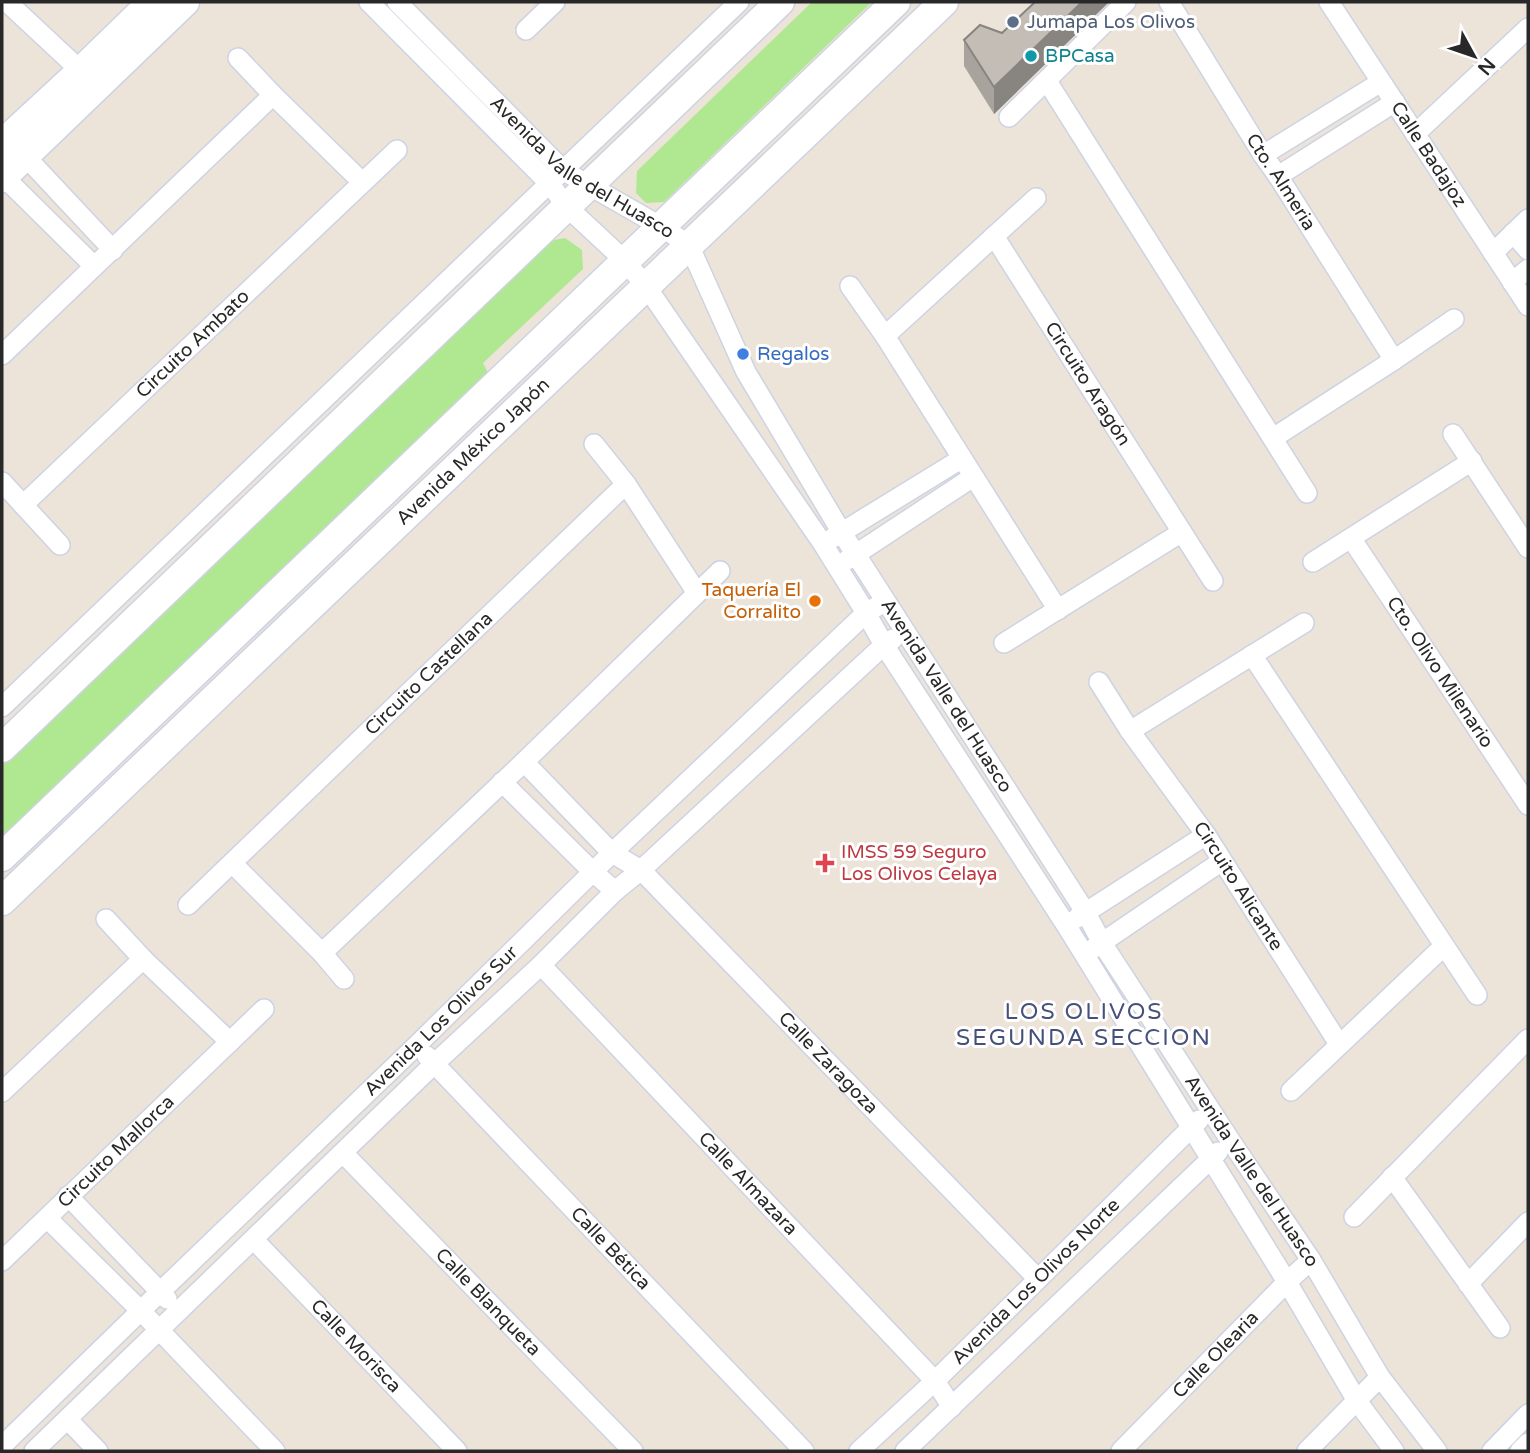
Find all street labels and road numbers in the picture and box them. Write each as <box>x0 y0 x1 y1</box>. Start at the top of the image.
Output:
street label: Avenida Valle del Huasco <box>486 92 678 243</box>
street label: Calle Badajoz <box>1386 97 1471 211</box>
street label: Cto. Almeria <box>1242 130 1320 234</box>
street label: Circuito Ambato <box>132 285 254 403</box>
street label: Circuito Aragón <box>1040 318 1135 450</box>
street label: Avenida México Japón <box>392 373 554 530</box>
street label: Cto. Olivo Milenario <box>1382 592 1498 752</box>
street label: Avenida Valle del Huasco <box>876 595 1017 797</box>
street label: Circuito Castellana <box>360 607 497 740</box>
street label: Circuito Alicante <box>1189 817 1288 954</box>
street label: Avenida Los Olivos Sur <box>360 941 523 1101</box>
street label: Calle Zaragoza <box>774 1007 883 1118</box>
street label: Avenida Valle del Huasco <box>1180 1071 1324 1271</box>
street label: Circuito Mallorca <box>53 1091 179 1212</box>
street label: Calle Almazara <box>694 1127 802 1240</box>
street label: Avenida Los Olivos Norte <box>947 1194 1124 1369</box>
street label: Calle Bética <box>566 1203 655 1294</box>
street label: Calle Blanqueta <box>431 1244 545 1360</box>
street label: Calle Morisca <box>306 1295 406 1397</box>
street label: Calle Olearia <box>1168 1307 1263 1403</box>

